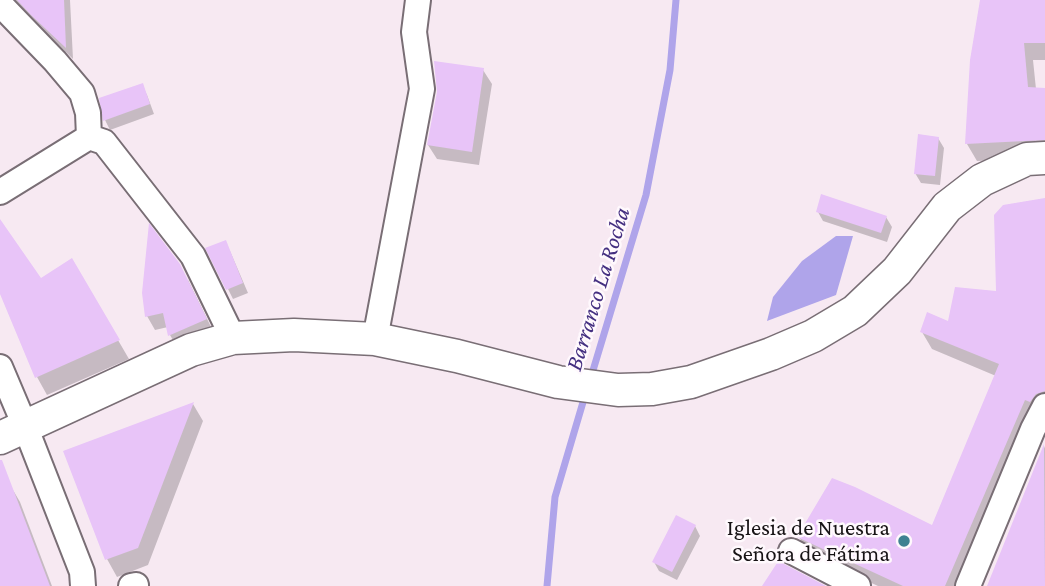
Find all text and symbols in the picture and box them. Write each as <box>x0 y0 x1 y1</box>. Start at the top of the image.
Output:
water label: Barranco La Rocha <box>559 204 637 374</box>
place label: Iglesia de Nuestra Señora de Fátima <box>727 514 890 568</box>
marker: Iglesia de Nuestra Señora de Fátima <box>896 533 912 549</box>

